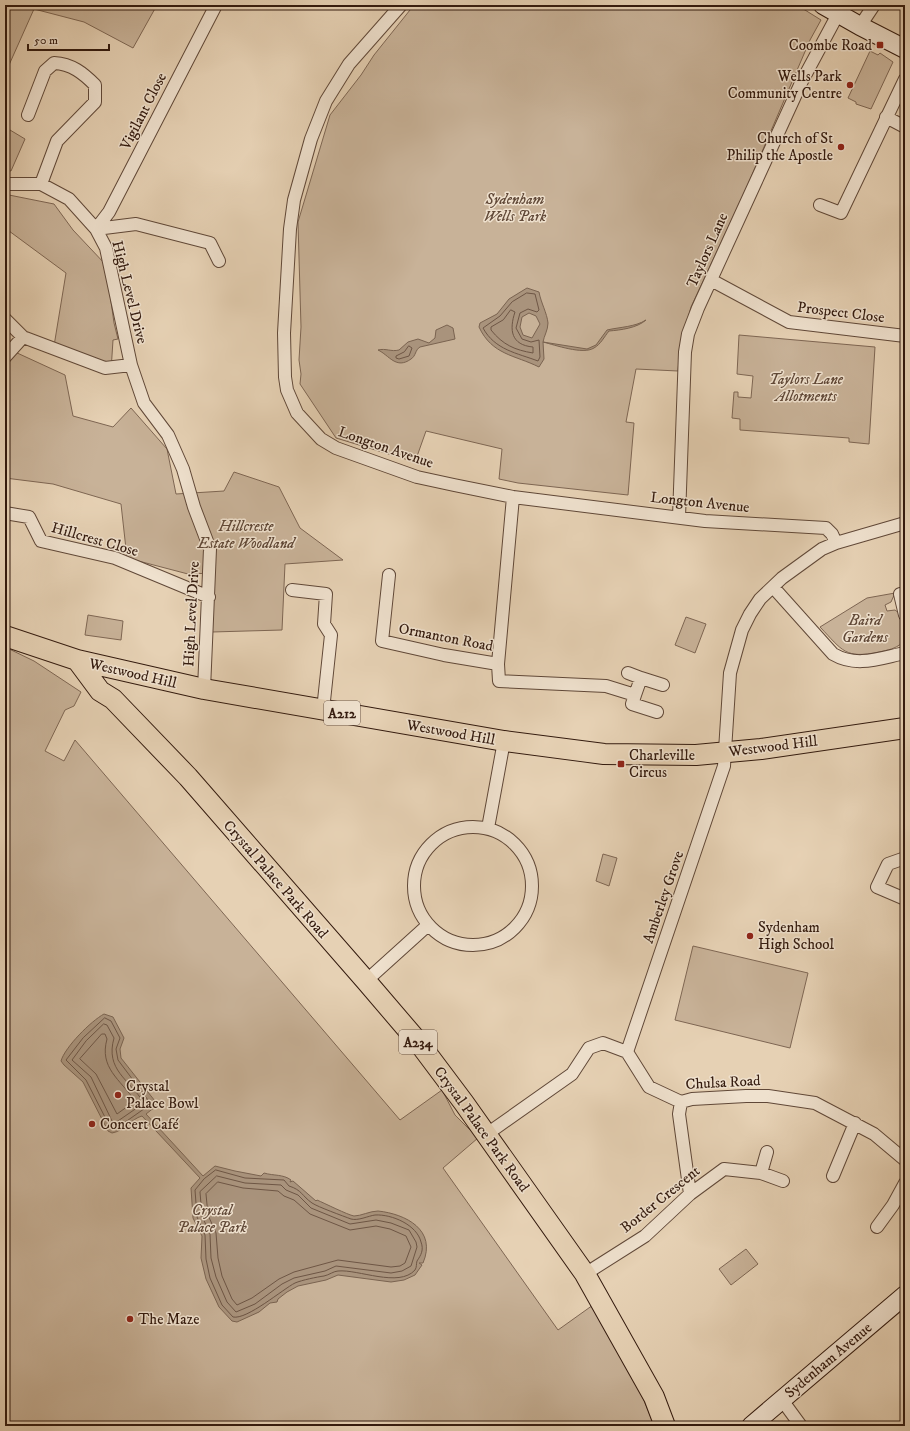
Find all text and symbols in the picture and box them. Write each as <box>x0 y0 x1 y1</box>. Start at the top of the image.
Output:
scale bar <box>28 26 109 52</box>
text: 50 m <box>34 33 58 48</box>
place label: Coombe Road <box>789 36 873 55</box>
marker: Coombe Road <box>875 40 885 50</box>
place label: Wells Park Community Centre <box>728 67 843 103</box>
street label: Vigilant Close <box>115 69 171 154</box>
marker: Wells Park Community Centre <box>845 80 855 90</box>
place label: Church of St Philip the Apostle <box>727 129 833 165</box>
marker: Church of St Philip the Apostle <box>836 142 846 152</box>
park label: Sydenham Wells Park <box>484 190 547 226</box>
street label: Taylors Lane <box>683 210 732 291</box>
street label: High Level Drive <box>108 239 152 346</box>
street label: Prospect Close <box>796 298 886 327</box>
park label: Taylors Lane Allotments <box>769 370 844 406</box>
street label: Longton Avenue <box>336 422 436 473</box>
street label: Longton Avenue <box>649 488 750 517</box>
park label: Hillcreste Estate Woodland <box>197 517 297 553</box>
street label: Hillcrest Close <box>49 518 141 561</box>
street label: High Level Drive <box>179 561 204 667</box>
park label: Baird Gardens <box>842 611 888 647</box>
street label: Ormanton Road <box>397 619 495 656</box>
street label: Westwood Hill <box>86 654 179 693</box>
road number: A212 <box>324 701 360 725</box>
street label: Westwood Hill <box>404 715 497 750</box>
street label: Westwood Hill <box>727 732 819 761</box>
place label: Charleville Circus <box>629 746 695 782</box>
marker: Charleville Circus <box>616 759 626 769</box>
street label: Crystal Palace Park Road <box>219 816 333 943</box>
street label: Amberley Grove <box>639 848 688 946</box>
place label: Sydenham High School <box>758 918 835 954</box>
marker: Sydenham High School <box>745 931 755 941</box>
road number: A234 <box>399 1030 437 1054</box>
street label: Crystal Palace Park Road <box>430 1063 534 1196</box>
street label: Chulsa Road <box>685 1071 762 1094</box>
place label: Crystal Palace Bowl <box>126 1077 199 1113</box>
marker: Crystal Palace Bowl <box>113 1090 123 1100</box>
place label: Concert Café <box>100 1115 179 1134</box>
marker: Concert Café <box>87 1119 97 1129</box>
street label: Border Crescent <box>617 1161 704 1237</box>
park label: Crystal Palace Park <box>177 1201 248 1237</box>
place label: The Maze <box>138 1310 199 1329</box>
marker: The Maze <box>125 1314 135 1324</box>
street label: Sydenham Avenue <box>781 1318 876 1402</box>

